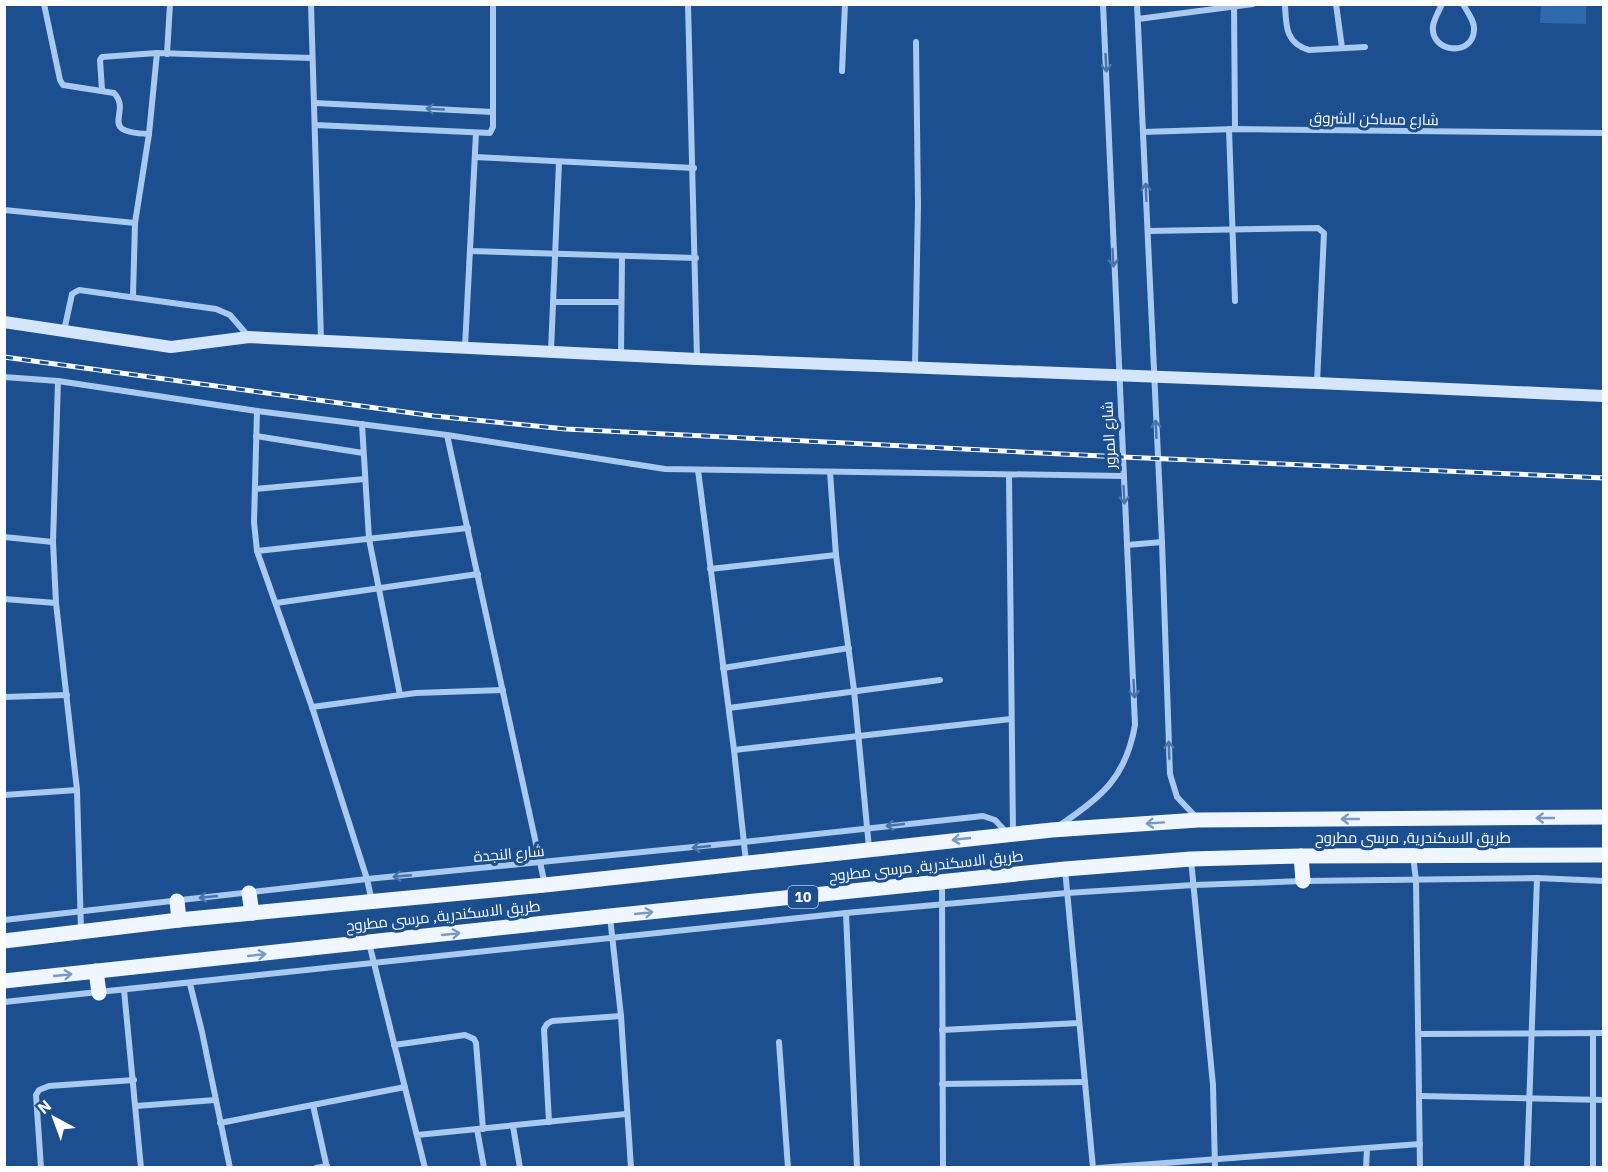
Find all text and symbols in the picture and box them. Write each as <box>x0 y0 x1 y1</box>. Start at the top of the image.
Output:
one-way arrow <box>1101 52 1112 72</box>
one-way arrow <box>425 104 445 115</box>
street label: شارع مساكن الشروق <box>1309 108 1439 131</box>
one-way arrow <box>1140 183 1152 203</box>
one-way arrow <box>1108 247 1119 267</box>
street label: شارع المرور <box>1097 401 1122 470</box>
one-way arrow <box>1151 420 1162 440</box>
one-way arrow <box>1119 484 1130 504</box>
one-way arrow <box>1128 679 1139 699</box>
one-way arrow <box>1163 740 1174 760</box>
one-way arrow <box>1536 812 1556 824</box>
one-way arrow <box>1341 813 1361 825</box>
one-way arrow <box>1146 817 1166 828</box>
one-way arrow <box>885 820 905 831</box>
street label: طريق الاسكندرية, مرسى مطروح <box>1315 828 1511 849</box>
one-way arrow <box>951 834 971 845</box>
street label: شارع النجدة <box>473 841 545 868</box>
one-way arrow <box>691 842 711 853</box>
street label: طريق الاسكندرية, مرسى مطروح <box>828 846 1025 887</box>
one-way arrow <box>393 871 413 882</box>
road number: 10 <box>788 886 818 908</box>
one-way arrow <box>199 892 219 903</box>
street label: طريق الاسكندرية, مرسى مطروح <box>345 896 542 937</box>
one-way arrow <box>634 907 654 918</box>
one-way arrow <box>440 928 460 939</box>
one-way arrow <box>246 949 266 960</box>
one-way arrow <box>52 969 72 980</box>
north arrow <box>24 1088 84 1148</box>
text: N <box>33 1095 55 1118</box>

